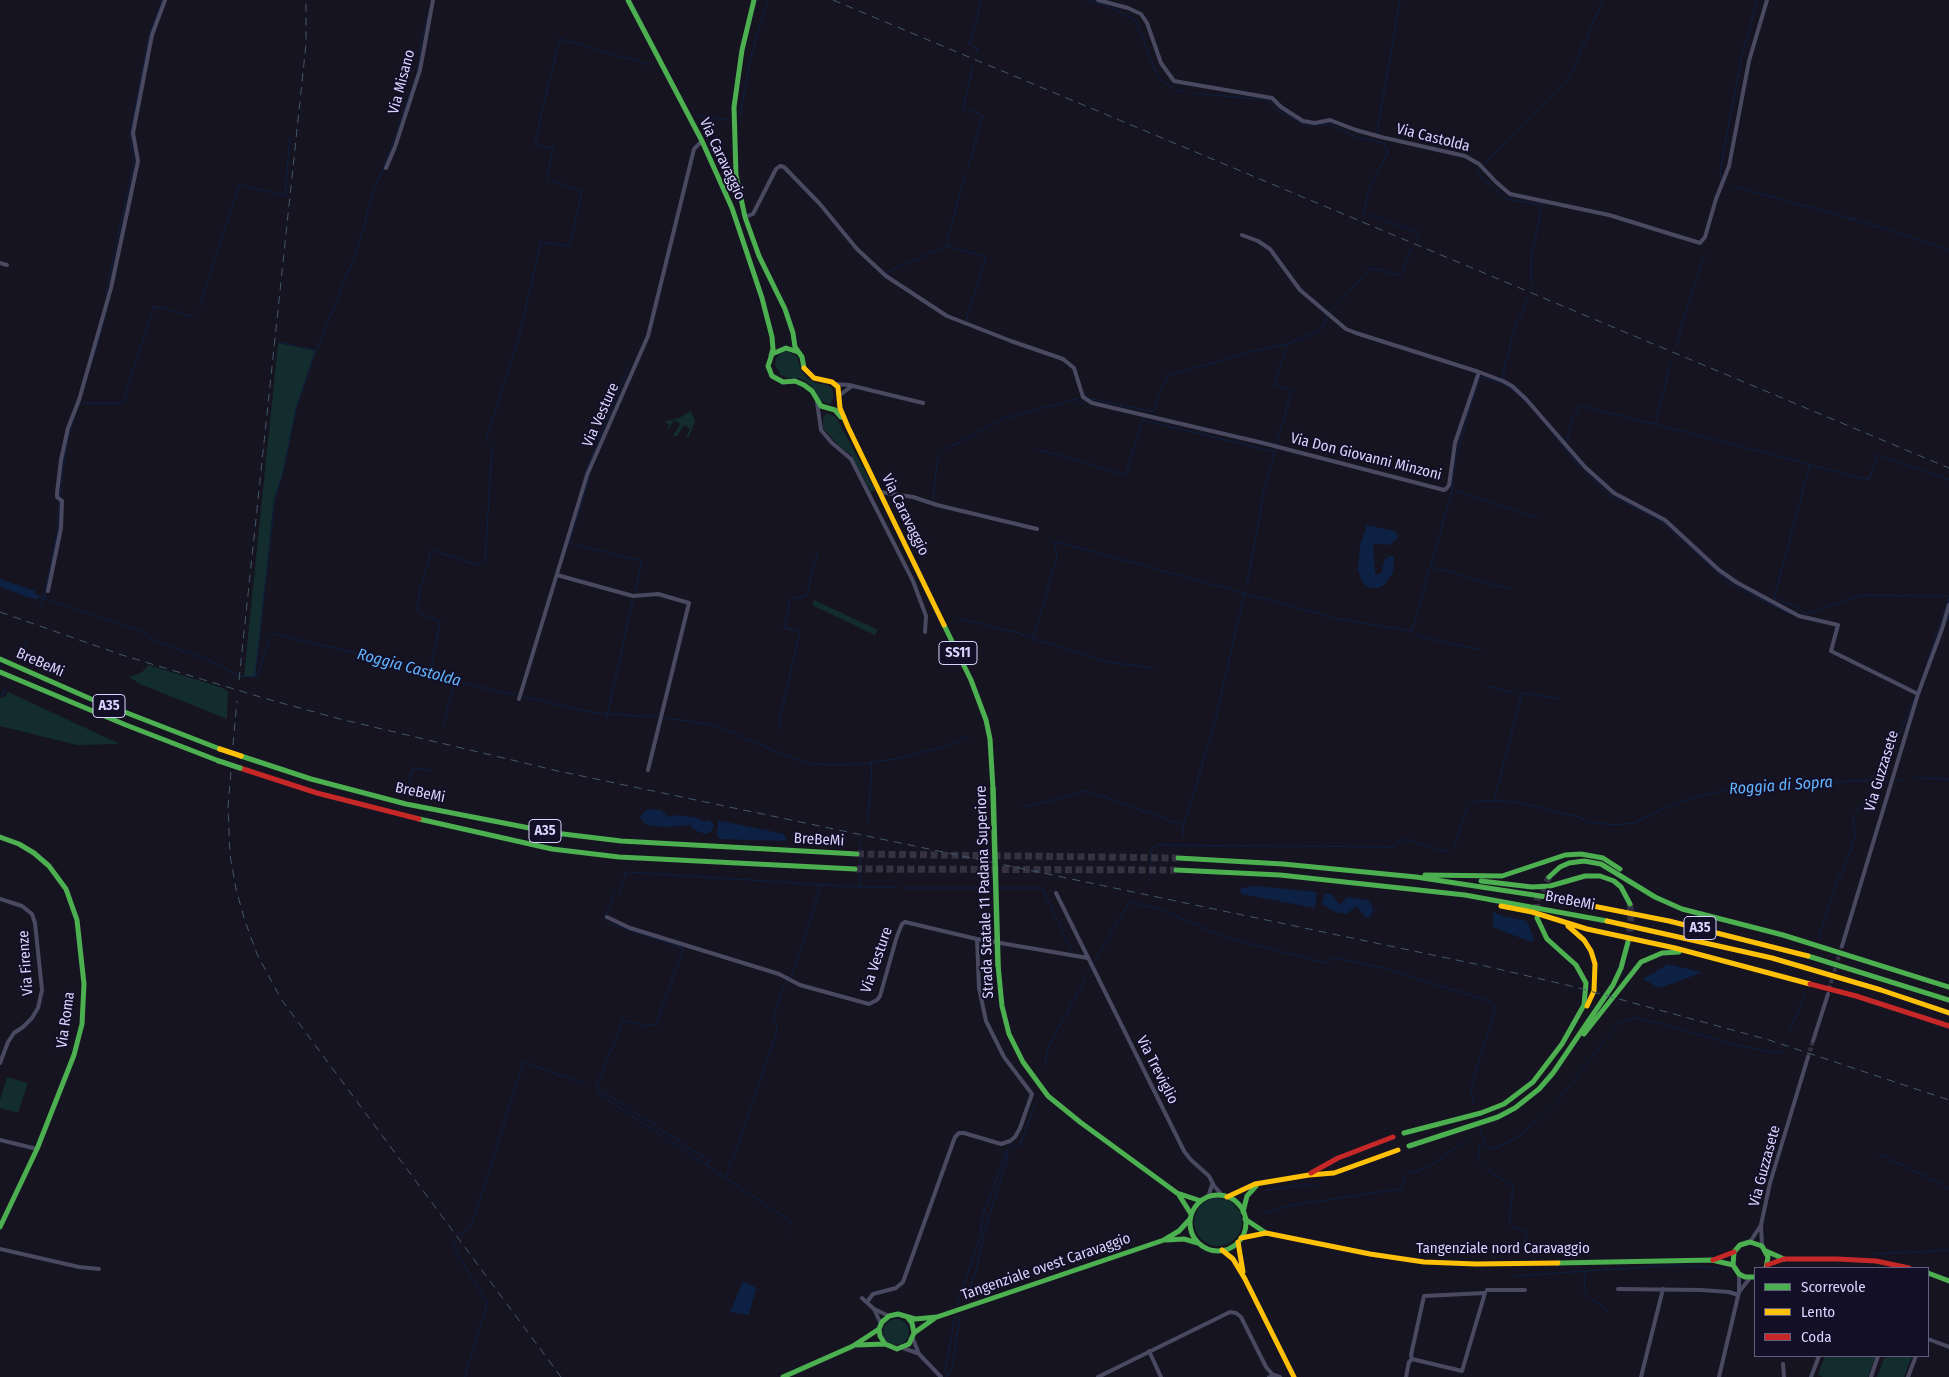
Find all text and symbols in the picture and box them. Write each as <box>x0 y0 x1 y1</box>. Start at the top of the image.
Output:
street label: Via Misano <box>385 48 419 116</box>
street label: Via Caravaggio <box>695 115 749 203</box>
street label: Via Castolda <box>1394 120 1472 156</box>
street label: Via Vesture <box>579 380 623 450</box>
street label: Via Don Giovanni Minzoni <box>1289 429 1443 485</box>
street label: Via Caravaggio <box>878 471 932 559</box>
road number: SS11 <box>939 641 977 664</box>
street label: BreBeMi <box>13 645 67 681</box>
water label: Roggia Castolda <box>355 645 463 691</box>
road number: A35 <box>93 694 125 718</box>
street label: Via Guzzasete <box>1861 728 1903 814</box>
water label: Roggia di Sopra <box>1729 773 1833 799</box>
street label: BreBeMi <box>393 779 447 807</box>
street label: Strada Statale 11 Padana Superiore <box>972 785 998 999</box>
road number: A35 <box>529 819 561 842</box>
street label: BreBeMi <box>793 830 845 850</box>
street label: BreBeMi <box>1544 887 1596 915</box>
road number: A35 <box>1684 916 1716 940</box>
street label: Via Vesture <box>857 925 897 995</box>
street label: Via Firenze <box>15 930 37 996</box>
street label: Via Roma <box>53 991 79 1049</box>
street label: Via Treviglio <box>1132 1033 1182 1107</box>
street label: Via Guzzasete <box>1745 1123 1785 1209</box>
street label: Tangenziale ovest Caravaggio <box>959 1229 1133 1305</box>
street label: Tangenziale nord Caravaggio <box>1416 1240 1590 1258</box>
legend <box>1754 1267 1929 1357</box>
text: Scorrevole <box>1801 1278 1866 1296</box>
text: Lento <box>1801 1303 1835 1321</box>
text: Coda <box>1801 1328 1832 1346</box>

